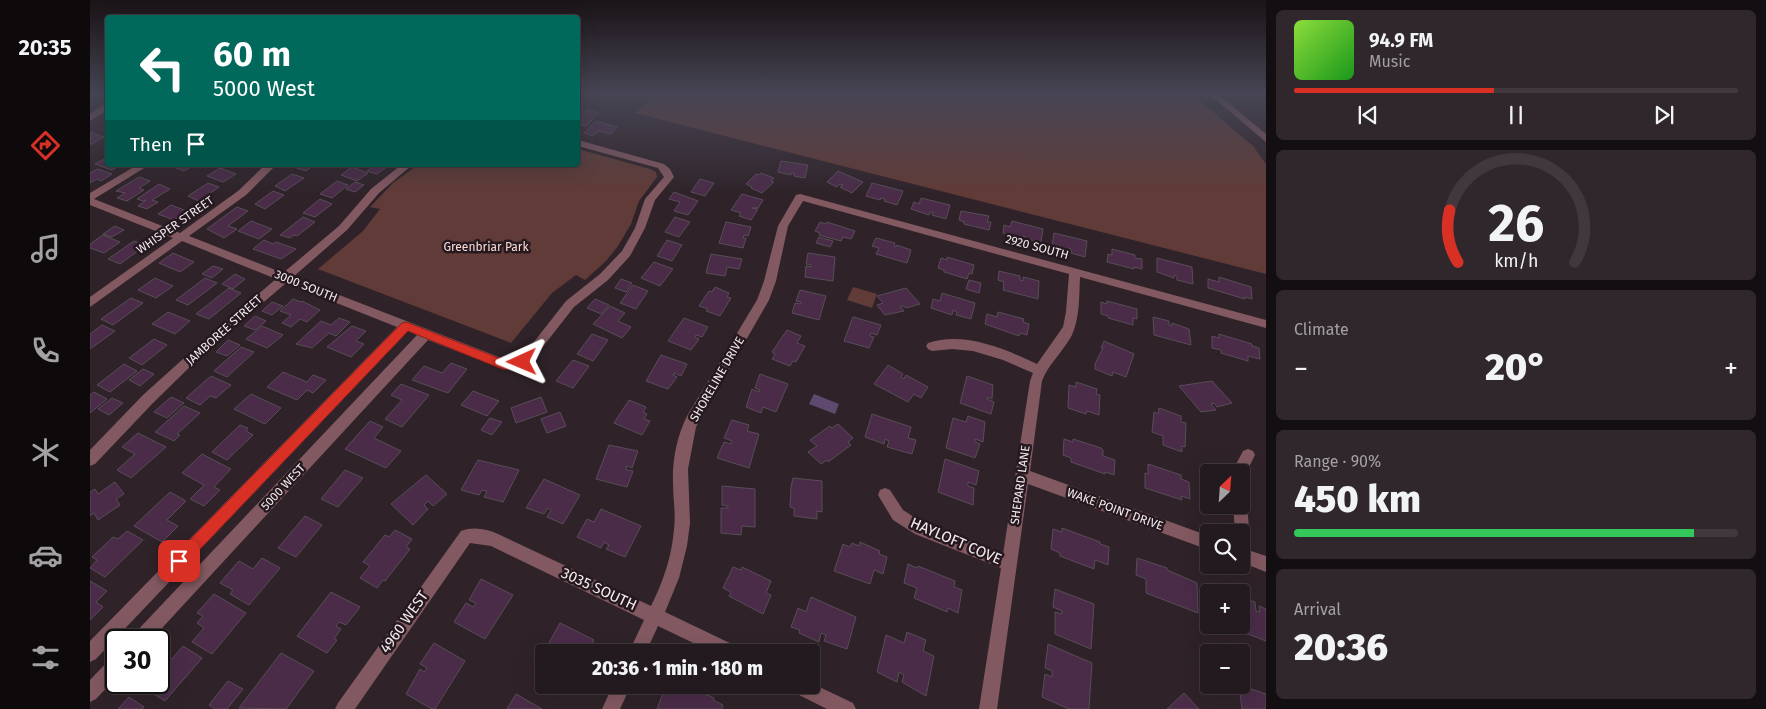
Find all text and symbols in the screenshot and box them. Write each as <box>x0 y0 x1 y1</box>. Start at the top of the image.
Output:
text: 94.9 FM <box>1369 29 1433 52</box>
text: 60 m <box>213 33 291 75</box>
text: 20:35 <box>18 34 72 61</box>
icon: left <box>130 35 195 100</box>
text: Music <box>1369 52 1410 71</box>
text: 5000 West <box>213 75 315 102</box>
icon: previous <box>1354 101 1382 129</box>
icon: pause <box>1502 101 1530 129</box>
icon: next <box>1650 101 1678 129</box>
icon: directions <box>28 128 63 163</box>
icon: arrive <box>182 130 210 158</box>
text: Then <box>130 133 172 156</box>
text: 26 <box>1488 192 1544 255</box>
street label: WHISPER STREET <box>134 193 217 257</box>
icon: music <box>28 231 63 266</box>
street label: 2920 SOUTH <box>1004 232 1070 262</box>
park label: Greenbriar Park <box>443 240 529 254</box>
text: km/h <box>1494 250 1538 272</box>
street label: 3000 SOUTH <box>273 267 339 305</box>
street label: JAMBOREE STREET <box>183 292 266 368</box>
text: Climate <box>1294 320 1349 339</box>
icon: phone <box>28 333 63 368</box>
street label: SHORELINE DRIVE <box>687 334 747 424</box>
position arrow <box>495 335 547 387</box>
text: 20° <box>1485 344 1547 390</box>
text: − <box>1294 352 1308 385</box>
text: + <box>1724 352 1738 385</box>
icon: climate <box>28 435 63 470</box>
street label: SHEPARD LANE <box>1008 444 1032 526</box>
text: Range · 90% <box>1294 452 1381 471</box>
street label: 5000 WEST <box>258 460 308 513</box>
north arrow <box>1200 464 1250 514</box>
map controls <box>1200 464 1250 694</box>
text: 450 km <box>1294 476 1421 522</box>
street label: WAKE POINT DRIVE <box>1065 485 1165 533</box>
street label: HAYLOFT COVE <box>908 514 1004 568</box>
button: search <box>1200 524 1250 574</box>
icon: car <box>28 538 63 573</box>
pin <box>158 540 200 582</box>
icon: arrive <box>165 547 193 575</box>
street label: 3035 SOUTH <box>558 564 640 614</box>
button: + <box>1200 584 1250 634</box>
street label: 4960 WEST <box>376 587 432 657</box>
text: Arrival <box>1294 600 1341 619</box>
text: 20:36 <box>1294 624 1388 670</box>
speed limit sign: 30 <box>105 629 170 694</box>
icon: filters <box>28 640 63 675</box>
button: − <box>1200 644 1250 694</box>
text: 20:36 · 1 min · 180 m <box>592 657 763 680</box>

